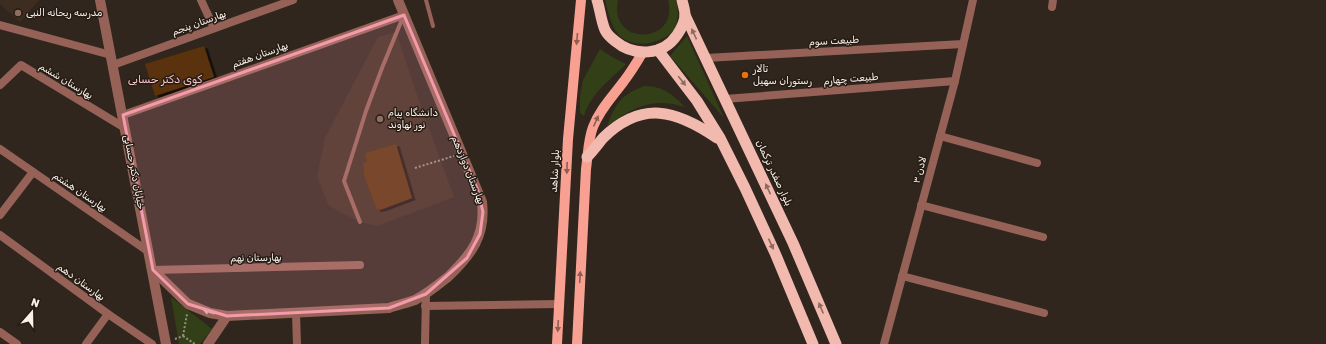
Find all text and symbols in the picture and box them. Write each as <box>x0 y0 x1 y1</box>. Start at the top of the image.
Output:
place label: مدرسه ریحانه النبی <box>26 7 103 19</box>
marker: مدرسه ریحانه النبی <box>13 8 23 18</box>
street label: بهارستان پنجم <box>170 8 228 39</box>
one-way arrow <box>691 28 697 40</box>
one-way arrow <box>574 33 581 45</box>
street label: طبیعت سوم <box>808 34 860 48</box>
street label: بهارستان هفتم <box>230 39 290 71</box>
street label: بهارستان ششم <box>37 60 95 102</box>
place label: تالار رستوران سهیل <box>752 63 812 87</box>
marker: تالار رستوران سهیل <box>740 70 750 80</box>
street label: طبیعت چهارم <box>823 71 879 87</box>
district label: کوی دکتر حسابی <box>128 73 202 87</box>
one-way arrow <box>677 76 686 87</box>
place label: دانشگاه پیام نور نهاوند <box>388 107 439 131</box>
marker: دانشگاه پیام نور نهاوند <box>375 114 385 124</box>
one-way arrow <box>593 115 599 126</box>
street label: خیابان دکتر حسابی <box>121 134 147 210</box>
street label: بهارستان دوازدهم <box>449 134 487 206</box>
street label: بلوار صفدر ترکمان <box>753 138 795 208</box>
street label: بلوار شاهد <box>548 149 562 193</box>
street label: لادن ۳ <box>911 155 929 185</box>
one-way arrow <box>563 162 570 174</box>
street label: بهارستان هشتم <box>51 170 109 214</box>
one-way arrow <box>765 184 771 195</box>
one-way arrow <box>768 238 774 249</box>
street label: بهارستان نهم <box>230 252 282 264</box>
street label: بهارستان دهم <box>55 261 107 303</box>
one-way arrow <box>577 271 584 283</box>
north arrow <box>12 292 52 332</box>
text: N <box>29 296 41 311</box>
one-way arrow <box>818 303 824 314</box>
one-way arrow <box>202 309 214 315</box>
one-way arrow <box>554 320 561 332</box>

